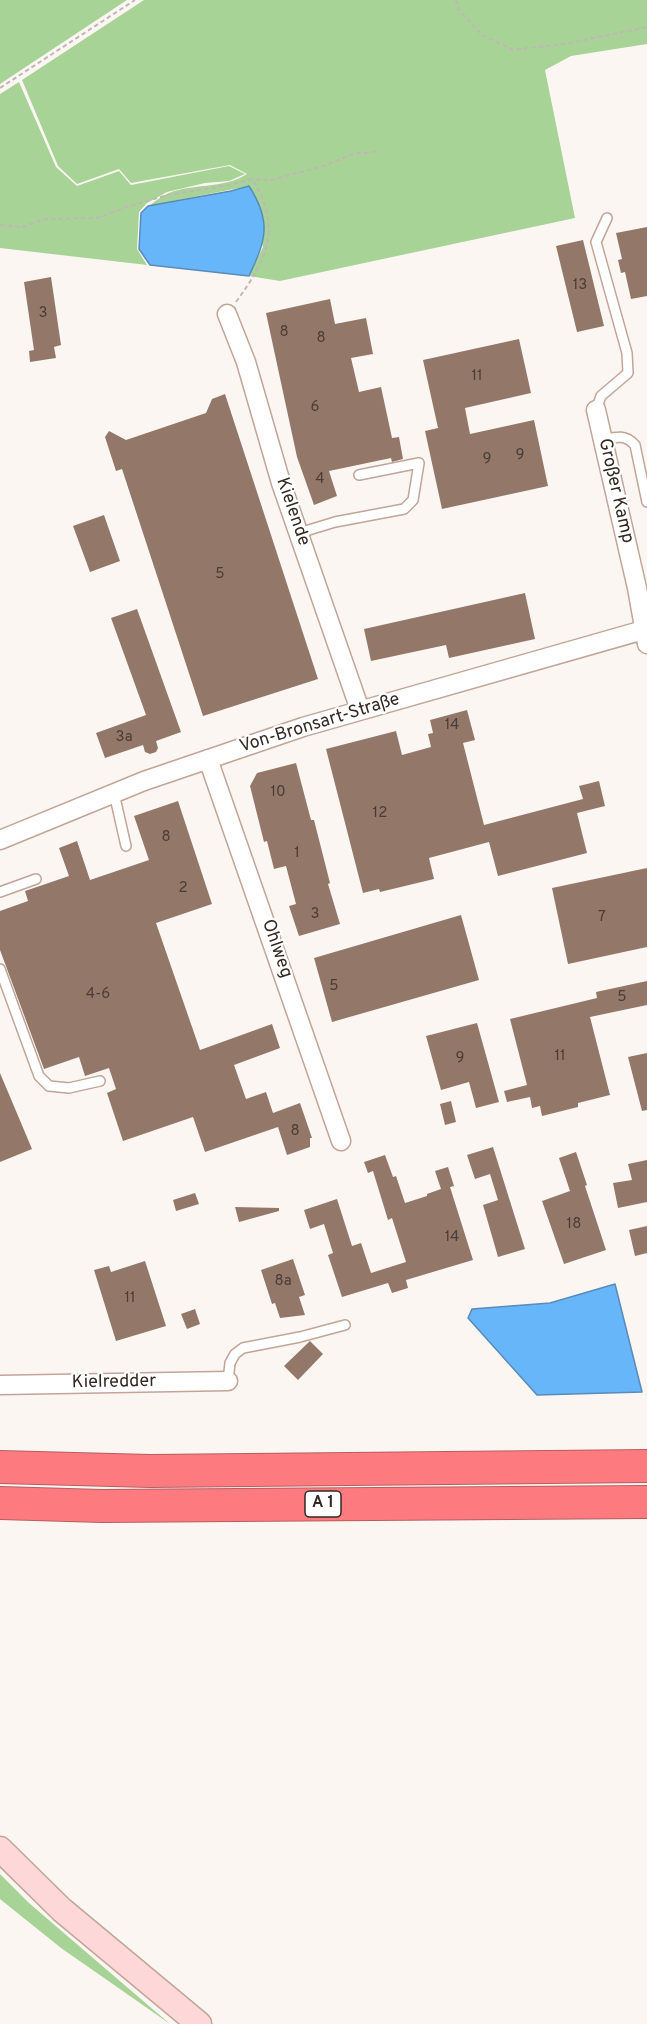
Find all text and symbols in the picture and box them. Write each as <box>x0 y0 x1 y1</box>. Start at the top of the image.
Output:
house number: 13 <box>573 277 587 295</box>
house number: 3 <box>38 305 48 323</box>
house number: 8 <box>279 324 289 342</box>
house number: 8 <box>316 330 326 348</box>
house number: 11 <box>471 368 483 386</box>
house number: 6 <box>311 399 319 417</box>
street label: Großer Kamp <box>592 436 638 546</box>
house number: 9 <box>516 447 524 465</box>
house number: 9 <box>483 451 491 469</box>
house number: 4 <box>315 471 325 489</box>
street label: Kielende <box>270 475 314 549</box>
house number: 5 <box>215 566 225 584</box>
street label: Von-Bronsart-Straße <box>237 689 403 759</box>
house number: 14 <box>445 717 459 735</box>
house number: 3a <box>115 729 133 747</box>
house number: 10 <box>270 784 286 802</box>
house number: 12 <box>373 805 387 823</box>
house number: 8 <box>161 829 171 847</box>
house number: 1 <box>294 845 300 863</box>
house number: 2 <box>178 880 188 898</box>
house number: 3 <box>310 906 320 924</box>
house number: 7 <box>598 909 606 927</box>
street label: Ohlweg <box>256 917 296 981</box>
house number: 5 <box>329 978 339 996</box>
house number: 4-6 <box>86 986 110 1004</box>
house number: 5 <box>617 989 627 1007</box>
house number: 11 <box>554 1048 566 1066</box>
house number: 9 <box>456 1050 464 1068</box>
house number: 8 <box>290 1123 300 1141</box>
house number: 18 <box>567 1216 581 1234</box>
house number: 14 <box>445 1229 459 1247</box>
house number: 8a <box>274 1273 292 1291</box>
house number: 11 <box>124 1290 136 1308</box>
street label: Kielredder <box>72 1371 156 1395</box>
road number: A 1 <box>305 1491 341 1517</box>

